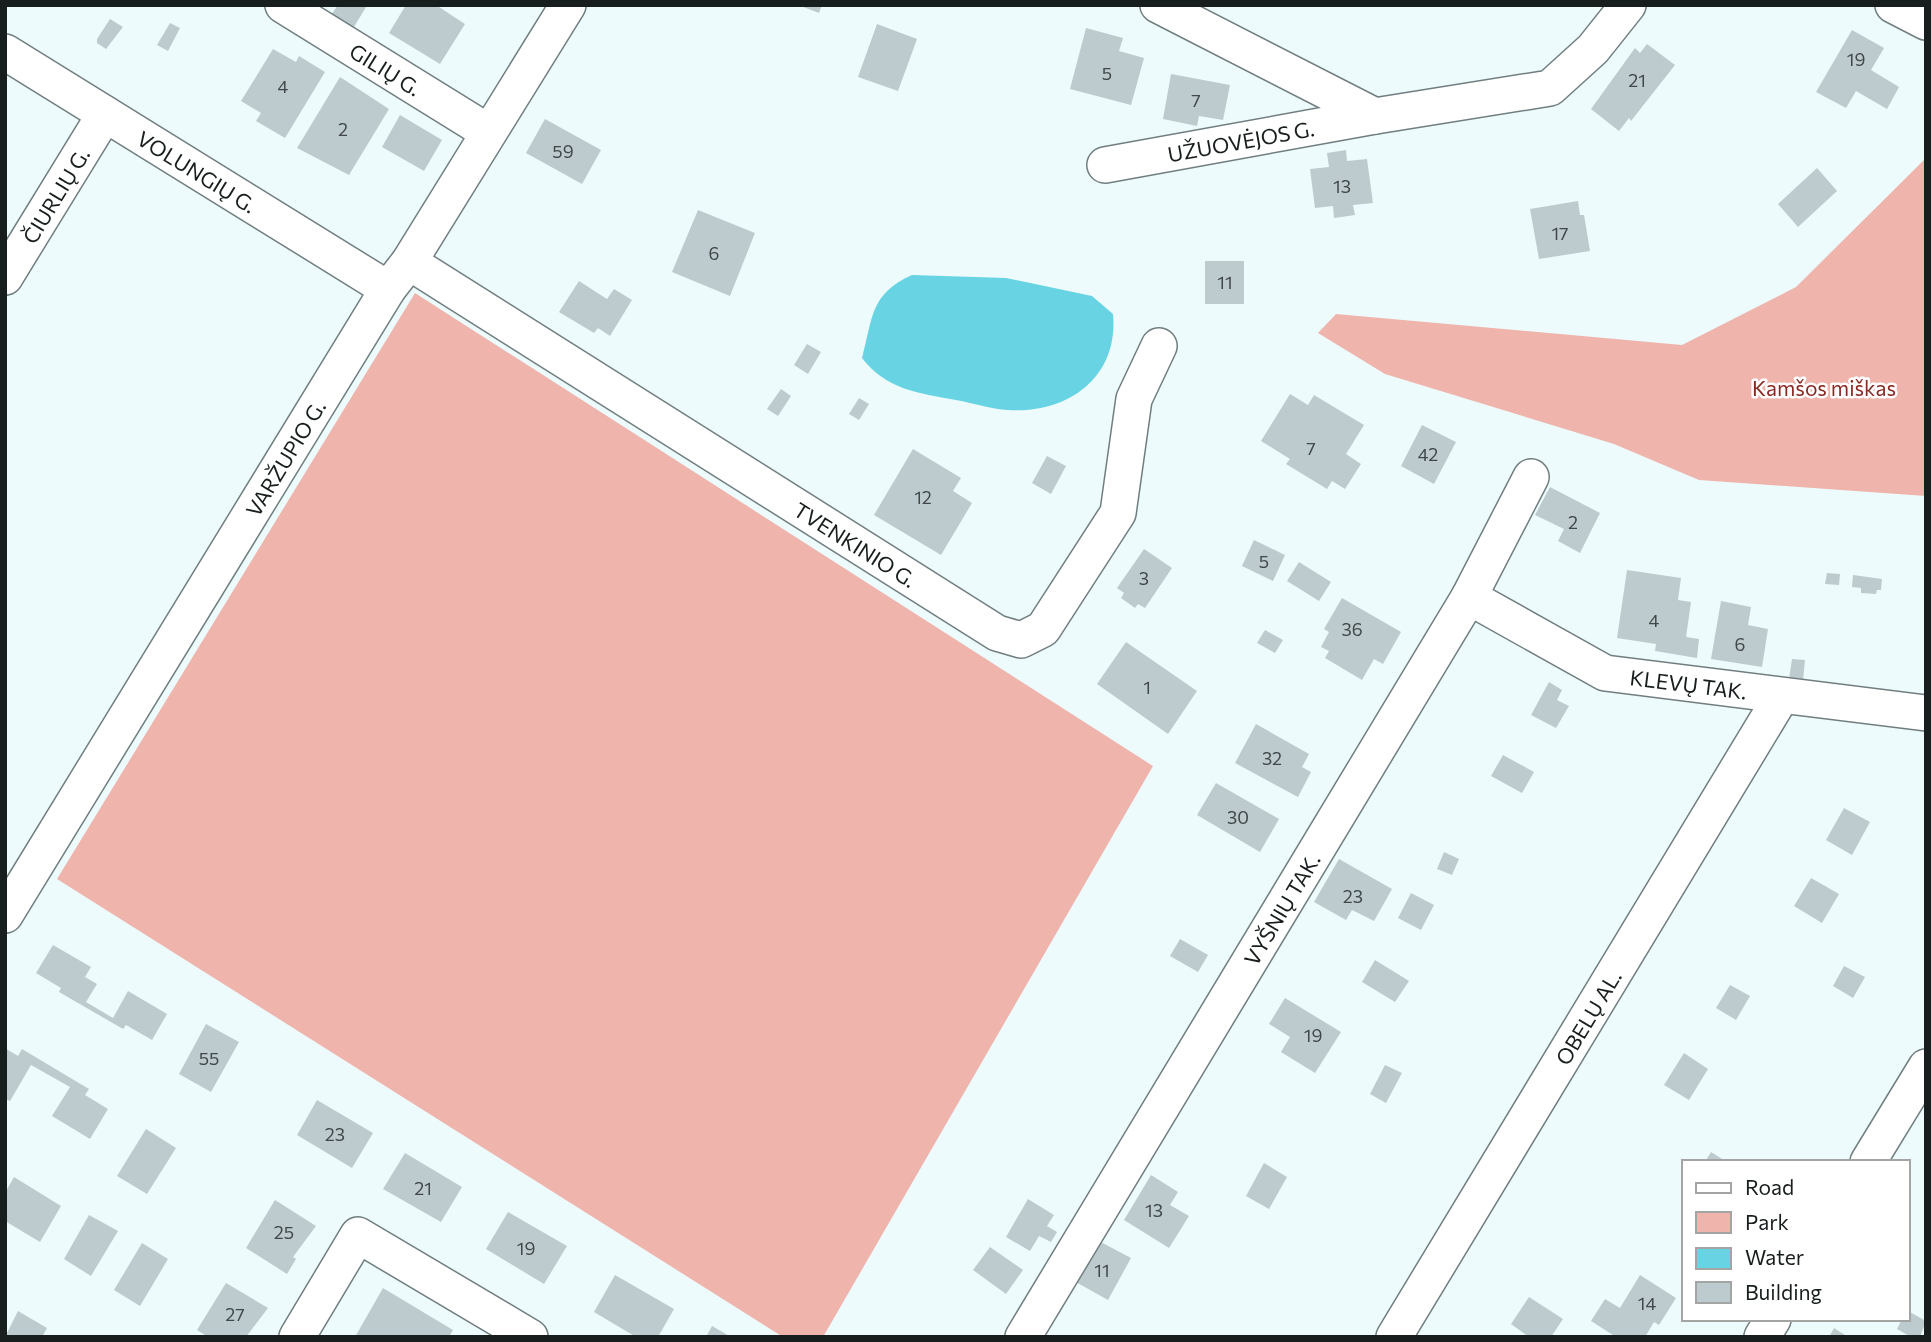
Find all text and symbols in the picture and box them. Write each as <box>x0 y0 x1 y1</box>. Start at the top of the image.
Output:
street label: GILIŲ G. <box>346 37 426 100</box>
house number: 19 <box>1847 48 1865 70</box>
house number: 5 <box>1102 62 1112 84</box>
house number: 21 <box>1628 69 1646 91</box>
house number: 4 <box>278 75 289 97</box>
house number: 7 <box>1191 89 1201 111</box>
street label: UŽUOVĖJOS G. <box>1166 115 1316 166</box>
house number: 2 <box>338 118 348 140</box>
street label: VOLUNGIŲ G. <box>133 125 261 217</box>
house number: 59 <box>552 140 574 162</box>
street label: ČIURLIŲ G. <box>16 143 94 247</box>
house number: 13 <box>1333 175 1351 197</box>
house number: 17 <box>1551 222 1569 244</box>
house number: 6 <box>709 242 719 264</box>
house number: 11 <box>1217 271 1233 293</box>
park label: Kamšos miškas <box>1752 375 1896 400</box>
street label: VARŽUPIO G. <box>240 395 330 520</box>
house number: 7 <box>1306 437 1316 459</box>
house number: 42 <box>1418 443 1438 465</box>
house number: 12 <box>914 486 932 508</box>
street label: TVENKINIO G. <box>790 496 921 592</box>
house number: 2 <box>1568 511 1578 533</box>
house number: 5 <box>1259 550 1269 572</box>
house number: 3 <box>1139 567 1149 589</box>
house number: 4 <box>1649 609 1660 631</box>
house number: 36 <box>1341 618 1363 640</box>
house number: 6 <box>1735 633 1745 655</box>
street label: KLEVŲ TAK. <box>1629 664 1748 703</box>
house number: 1 <box>1143 676 1151 698</box>
house number: 32 <box>1262 747 1282 769</box>
house number: 30 <box>1227 806 1249 828</box>
street label: VYŠNIŲ TAK. <box>1238 848 1324 969</box>
house number: 23 <box>1343 885 1363 907</box>
street label: OBELŲ AL. <box>1549 965 1626 1069</box>
house number: 19 <box>1304 1024 1322 1046</box>
house number: 55 <box>199 1047 219 1069</box>
house number: 23 <box>325 1123 345 1145</box>
legend <box>1682 1160 1910 1321</box>
text: Road <box>1745 1174 1794 1199</box>
house number: 21 <box>414 1177 432 1199</box>
house number: 13 <box>1145 1199 1163 1221</box>
text: Park <box>1745 1209 1789 1234</box>
house number: 25 <box>274 1221 294 1243</box>
house number: 19 <box>517 1237 535 1259</box>
text: Water <box>1745 1244 1804 1269</box>
house number: 11 <box>1094 1259 1110 1281</box>
text: Building <box>1745 1279 1822 1304</box>
house number: 14 <box>1638 1292 1656 1314</box>
house number: 27 <box>225 1303 245 1325</box>

